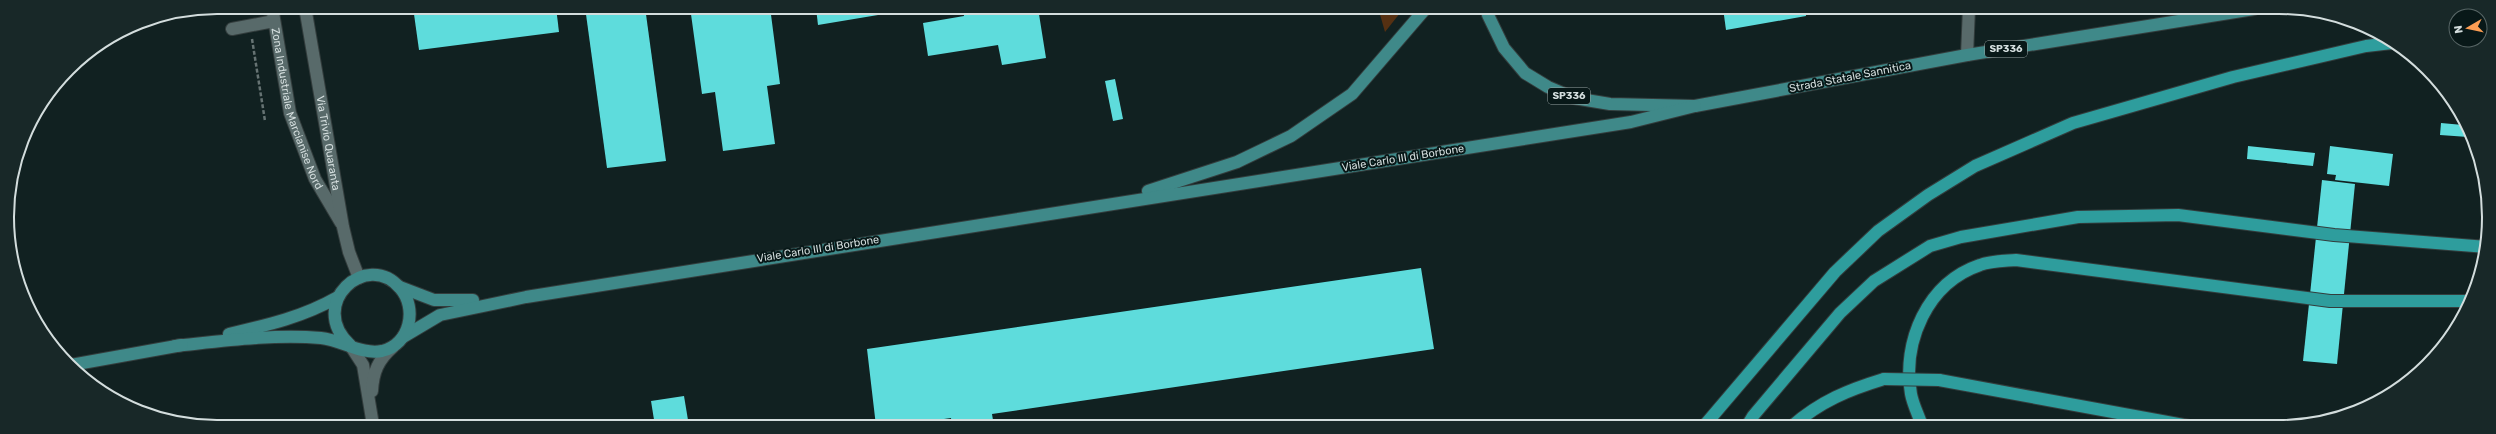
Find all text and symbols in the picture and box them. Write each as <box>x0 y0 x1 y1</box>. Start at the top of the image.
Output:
north arrow <box>2448 8 2488 48</box>
text: N <box>2452 24 2466 34</box>
street label: Zona Industriale Marcianise Nord <box>269 27 326 192</box>
road number: SP336 <box>1985 41 2027 57</box>
street label: Strada Statale Sannitica <box>1788 59 1912 95</box>
road number: SP336 <box>1548 88 1590 104</box>
street label: Via Trivio Quaranta <box>314 95 343 191</box>
street label: Viale Carlo III di Borbone <box>1341 142 1465 174</box>
street label: Viale Carlo III di Borbone <box>756 233 880 265</box>

